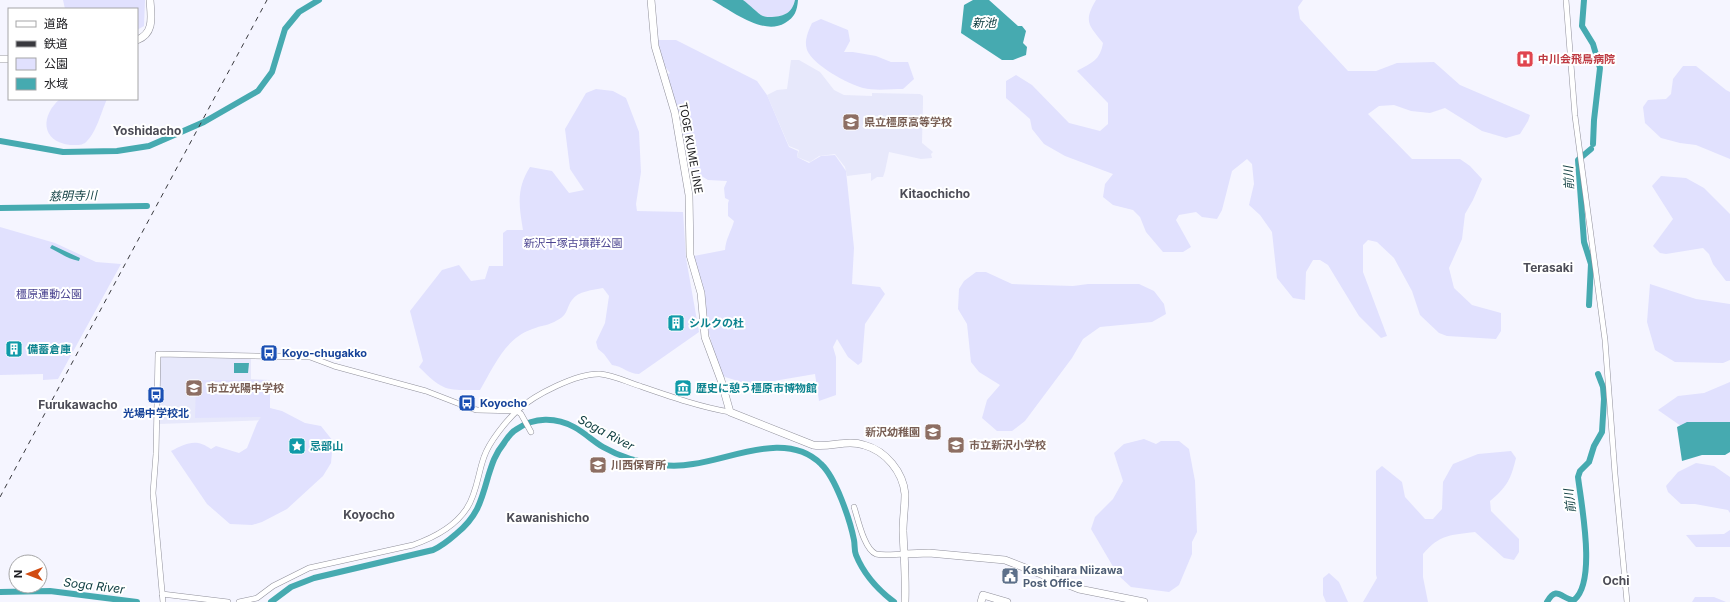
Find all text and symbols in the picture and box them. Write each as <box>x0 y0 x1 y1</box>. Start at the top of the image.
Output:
legend <box>8 8 138 100</box>
water label: 新池 <box>972 15 997 30</box>
text: 道路 <box>44 16 68 31</box>
text: 鉄道 <box>44 36 68 51</box>
hospital icon: 中川会飛鳥病院 <box>1515 49 1535 69</box>
place label: 中川会飛鳥病院 <box>1538 52 1615 66</box>
text: 公園 <box>44 56 68 71</box>
text: 水域 <box>44 76 68 91</box>
street label: TOGE KUME LINE <box>676 101 706 195</box>
school or university icon: 県立橿原高等学校 <box>841 112 861 132</box>
place label: 県立橿原高等学校 <box>864 115 952 129</box>
district label: Yoshidacho <box>113 123 181 138</box>
water label: 前川 <box>1560 164 1577 190</box>
district label: Kitaochicho <box>900 186 970 201</box>
water label: 慈明寺川 <box>49 188 99 203</box>
park label: 新沢千塚古墳群公園 <box>524 236 623 250</box>
district label: Terasaki <box>1523 260 1573 275</box>
park label: 橿原運動公園 <box>16 287 82 301</box>
building icon: シルクの杜 <box>666 313 686 333</box>
place label: シルクの杜 <box>689 316 744 330</box>
building icon: 備蓄倉庫 <box>4 339 24 359</box>
place label: 備蓄倉庫 <box>27 342 71 356</box>
bus stop icon: Koyo-chugakko <box>259 343 279 363</box>
place label: Koyo-chugakko <box>282 346 367 360</box>
school or university icon: 市立光陽中学校 <box>184 378 204 398</box>
museum icon: 歴史に憩う橿原市博物館 <box>673 378 693 398</box>
place label: 市立光陽中学校 <box>207 381 284 395</box>
place label: 歴史に憩う橿原市博物館 <box>696 381 817 395</box>
bus stop icon: 光場中学校北 <box>146 385 166 405</box>
bus stop icon: Koyocho <box>457 393 477 413</box>
place label: Koyocho <box>480 396 528 410</box>
district label: Furukawacho <box>38 397 118 412</box>
place label: 光場中学校北 <box>123 406 189 420</box>
water label: Soga River <box>576 411 637 454</box>
school or university icon: 新沢幼稚園 <box>923 422 943 442</box>
place label: 新沢幼稚園 <box>865 425 920 439</box>
school or university icon: 市立新沢小学校 <box>946 435 966 455</box>
place icon: 忌部山 <box>287 436 307 456</box>
place label: 市立新沢小学校 <box>969 438 1046 452</box>
place label: 忌部山 <box>310 439 343 453</box>
school or university icon: 川西保育所 <box>588 455 608 475</box>
place label: 川西保育所 <box>611 458 666 472</box>
water label: 前川 <box>1560 486 1578 514</box>
district label: Koyocho <box>343 507 395 522</box>
district label: Kawanishicho <box>507 510 589 525</box>
north arrow <box>8 554 48 594</box>
place label: Kashihara Niizawa Post Office <box>1023 563 1123 590</box>
public building icon: Kashihara Niizawa Post Office <box>1000 566 1020 586</box>
text: N <box>11 570 25 578</box>
district label: Ochi <box>1602 573 1630 588</box>
water label: Soga River <box>63 574 126 597</box>

